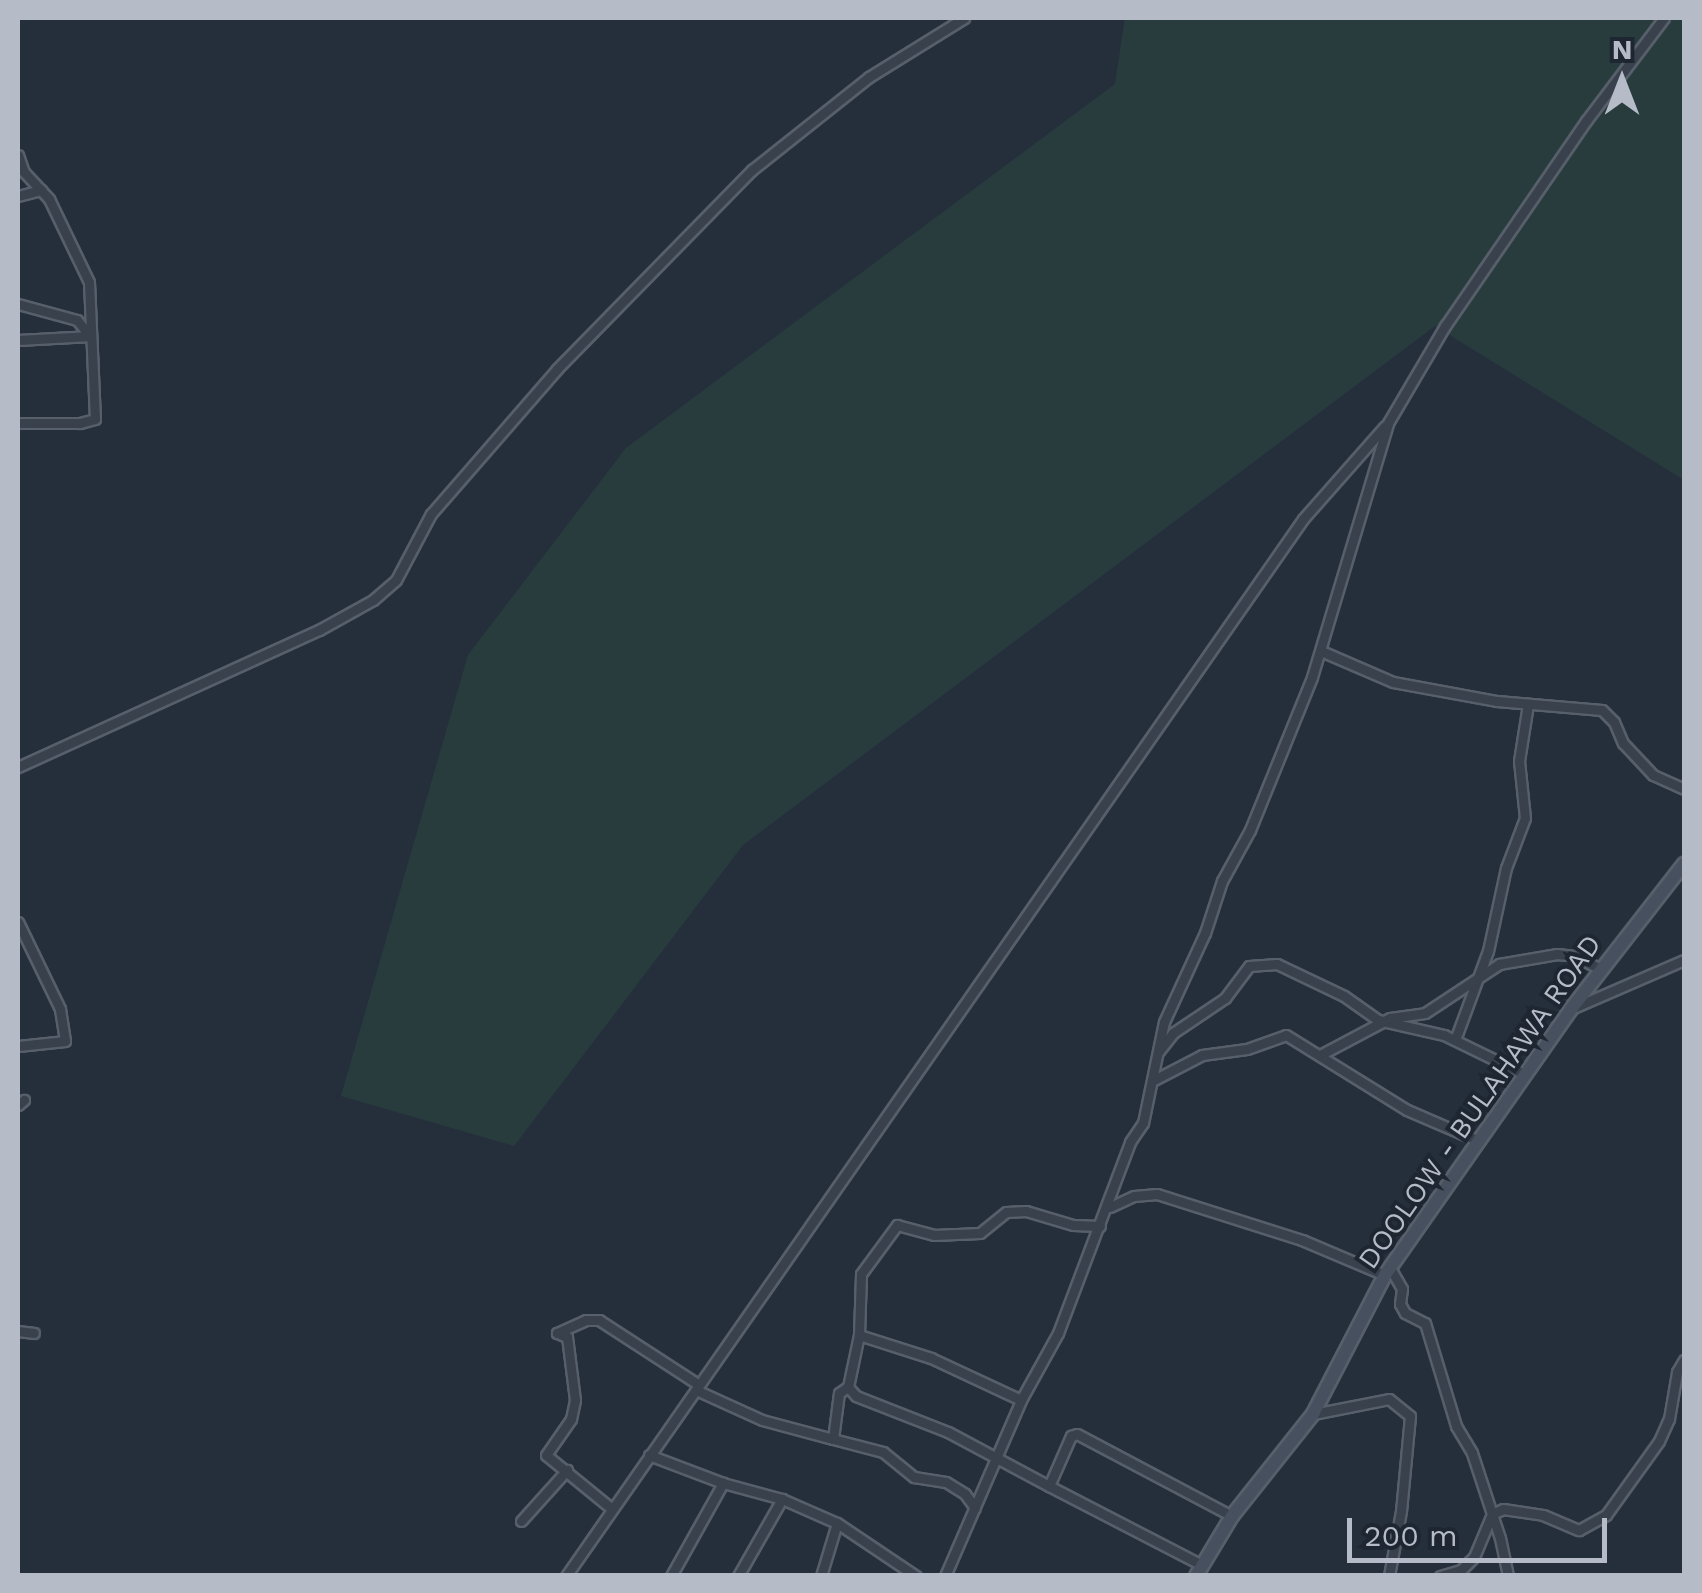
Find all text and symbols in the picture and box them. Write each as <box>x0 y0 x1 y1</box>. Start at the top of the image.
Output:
north arrow <box>1572 30 1672 130</box>
text: N <box>1612 33 1632 66</box>
street label: DOOLOW - BULAHAWA ROAD <box>1351 928 1609 1276</box>
scale bar <box>1352 1498 1612 1560</box>
text: 200 m <box>1364 1518 1458 1553</box>

